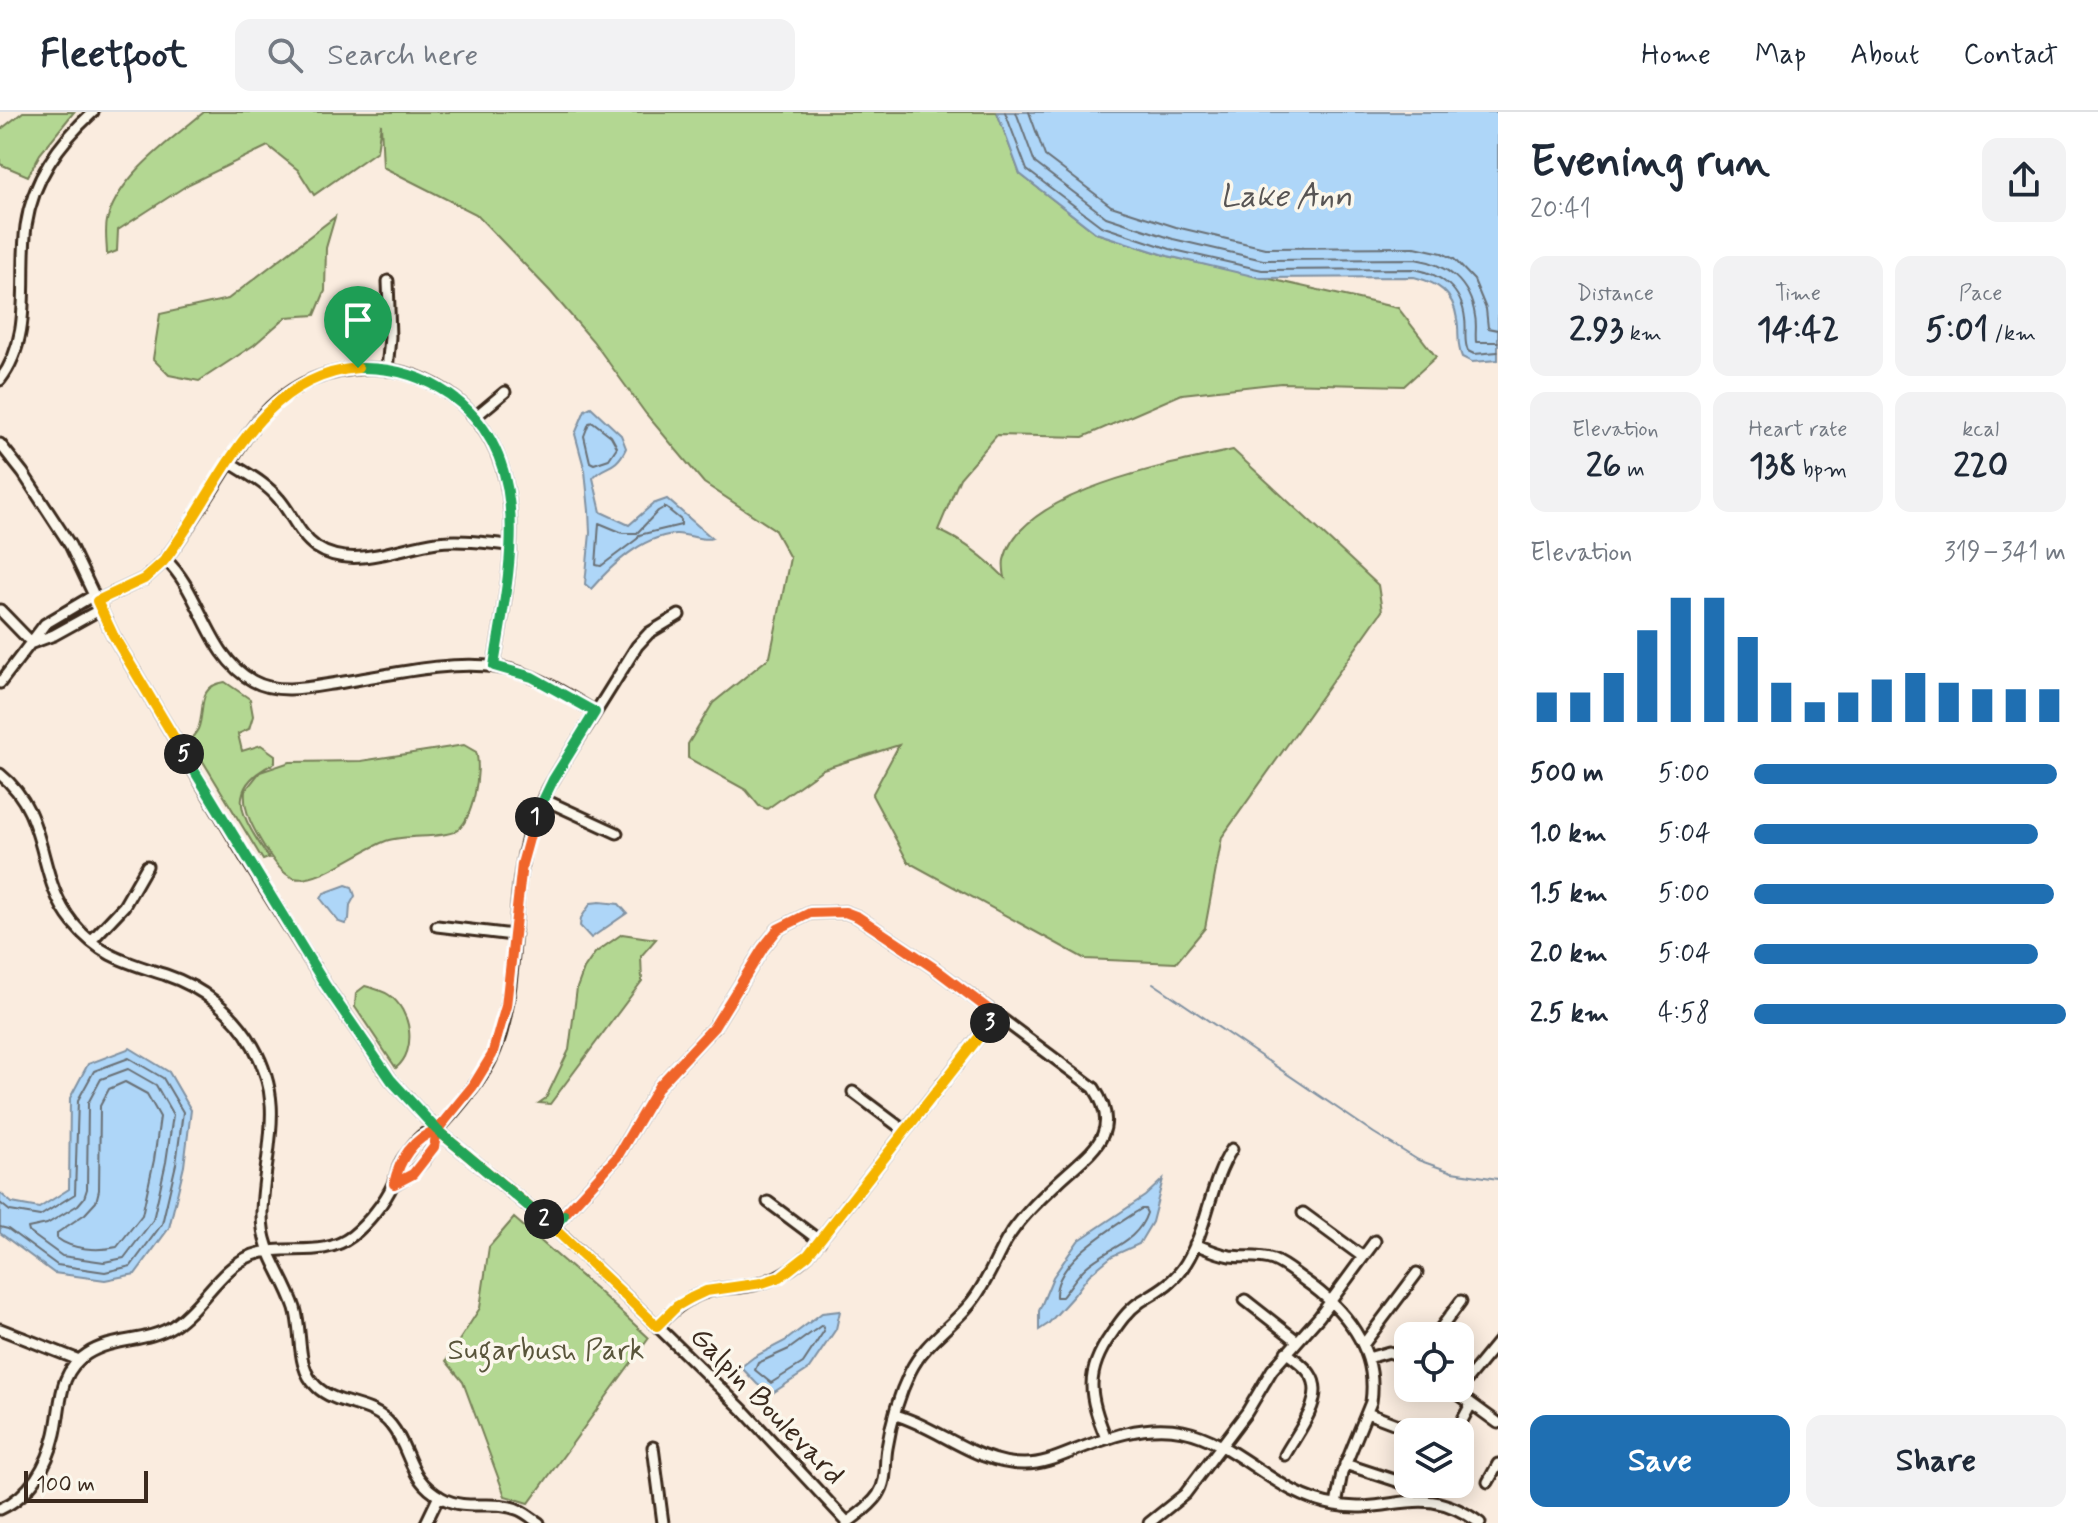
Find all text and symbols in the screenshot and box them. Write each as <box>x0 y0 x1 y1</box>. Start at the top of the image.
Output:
search box <box>235 19 795 91</box>
text: Fleetfoot <box>40 31 187 80</box>
icon: search <box>263 33 307 77</box>
text: Search here <box>327 36 478 75</box>
text: Home <box>1641 37 1711 74</box>
text: Map <box>1755 37 1806 74</box>
text: About <box>1850 37 1919 74</box>
text: Contact <box>1963 37 2058 74</box>
text: Evening run <box>1530 134 1770 192</box>
button: share <box>1982 138 2066 222</box>
water label: Lake Ann <box>1220 176 1352 218</box>
text: 20:41 <box>1530 193 1591 227</box>
text: Distance <box>1577 280 1654 308</box>
text: Time <box>1775 280 1821 308</box>
text: Pace <box>1959 280 2003 308</box>
pin <box>324 286 392 368</box>
icon: arrive <box>336 298 380 342</box>
text: 2.93 <box>1569 308 1624 353</box>
text: 14:42 <box>1757 308 1839 353</box>
text: 5:01 <box>1925 308 1988 353</box>
text: km <box>1624 320 1662 348</box>
text: /km <box>1988 320 2036 348</box>
text: Elevation <box>1572 416 1659 444</box>
text: Heart rate <box>1749 416 1847 444</box>
text: kcal <box>1962 416 1999 444</box>
text: 26 <box>1586 444 1621 489</box>
text: 138 <box>1749 444 1797 489</box>
text: 220 <box>1953 444 2008 489</box>
text: m <box>1621 456 1645 484</box>
text: bpm <box>1797 456 1847 484</box>
text: Elevation <box>1530 536 1632 570</box>
text: 319–341 m <box>1944 536 2066 570</box>
pin: 5 <box>164 734 204 774</box>
text: 5 <box>177 740 191 768</box>
text: 500 m <box>1530 757 1604 791</box>
text: 5:00 <box>1658 757 1710 791</box>
pin: 1 <box>515 797 555 837</box>
text: 1 <box>530 803 540 831</box>
text: 1.0 km <box>1530 817 1607 851</box>
text: 5:04 <box>1658 817 1711 851</box>
text: 1.5 km <box>1530 877 1608 911</box>
text: 5:00 <box>1658 877 1710 911</box>
text: 2.0 km <box>1530 937 1608 971</box>
text: 5:04 <box>1658 937 1711 971</box>
text: 2.5 km <box>1530 997 1609 1031</box>
text: 4:58 <box>1658 997 1710 1031</box>
pin: 3 <box>970 1003 1010 1043</box>
text: 3 <box>985 1009 995 1037</box>
pin: 2 <box>524 1199 564 1239</box>
text: 2 <box>539 1205 549 1233</box>
street label: Galpin Boulevard <box>681 1318 853 1494</box>
map controls <box>1394 1322 1474 1498</box>
button: locate <box>1394 1322 1474 1402</box>
park label: Sugarbush Park <box>448 1331 645 1373</box>
button: Save <box>1530 1415 1790 1507</box>
button: Share <box>1806 1415 2066 1507</box>
button: layers <box>1394 1418 1474 1498</box>
scale bar <box>24 1467 148 1503</box>
text: 100 m <box>36 1471 95 1499</box>

